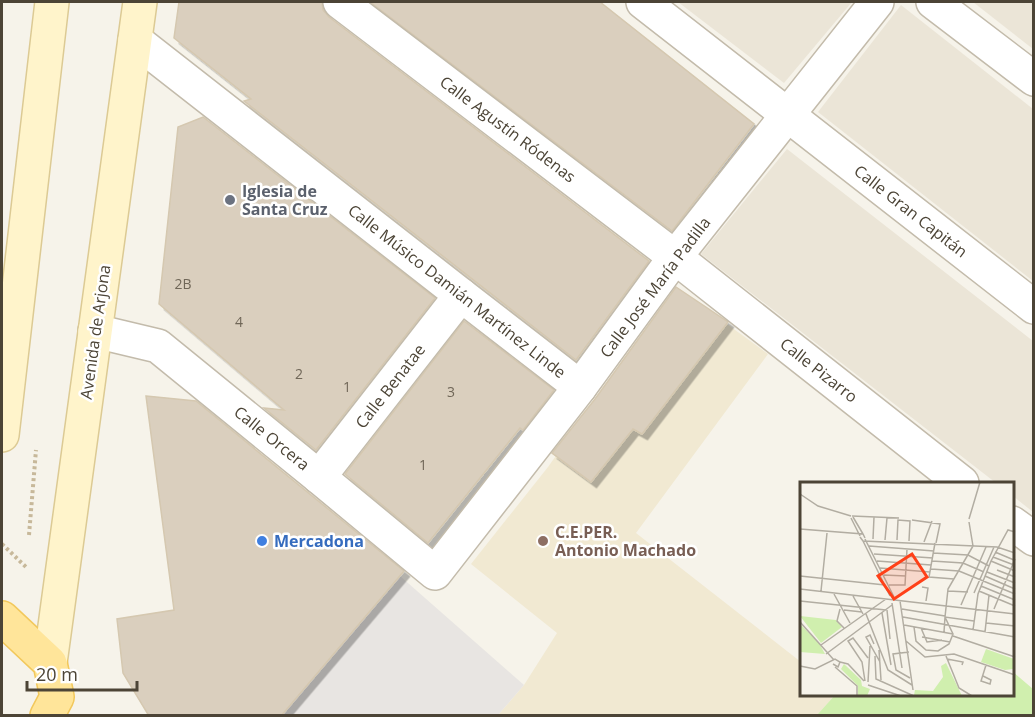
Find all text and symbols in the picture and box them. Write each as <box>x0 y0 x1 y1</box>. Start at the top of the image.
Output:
street label: Calle Agustín Ródenas <box>436 71 580 187</box>
street label: Calle Gran Capitán <box>850 160 972 262</box>
place label: Iglesia de Santa Cruz <box>242 180 328 220</box>
marker: Iglesia de Santa Cruz <box>223 193 237 207</box>
street label: Calle Músico Damián Martínez Linde <box>344 199 570 383</box>
street label: Calle José María Padilla <box>595 212 715 362</box>
street label: Avenida de Arjona <box>75 263 115 401</box>
house number: 2B <box>174 274 192 293</box>
house number: 4 <box>235 312 243 331</box>
street label: Calle Pizarro <box>776 333 862 407</box>
street label: Calle Benatae <box>350 339 430 433</box>
house number: 2 <box>295 364 303 383</box>
house number: 1 <box>343 377 351 396</box>
house number: 3 <box>447 382 455 401</box>
street label: Calle Orcera <box>230 401 314 475</box>
house number: 1 <box>419 455 427 474</box>
inset map <box>800 482 1014 696</box>
place label: C.E.PER. Antonio Machado <box>555 521 696 561</box>
place label: Mercadona <box>274 530 364 552</box>
marker: Mercadona <box>255 534 269 548</box>
marker: C.E.PER. Antonio Machado <box>536 534 550 548</box>
scale bar <box>27 654 136 692</box>
text: 20 m <box>36 662 78 686</box>

